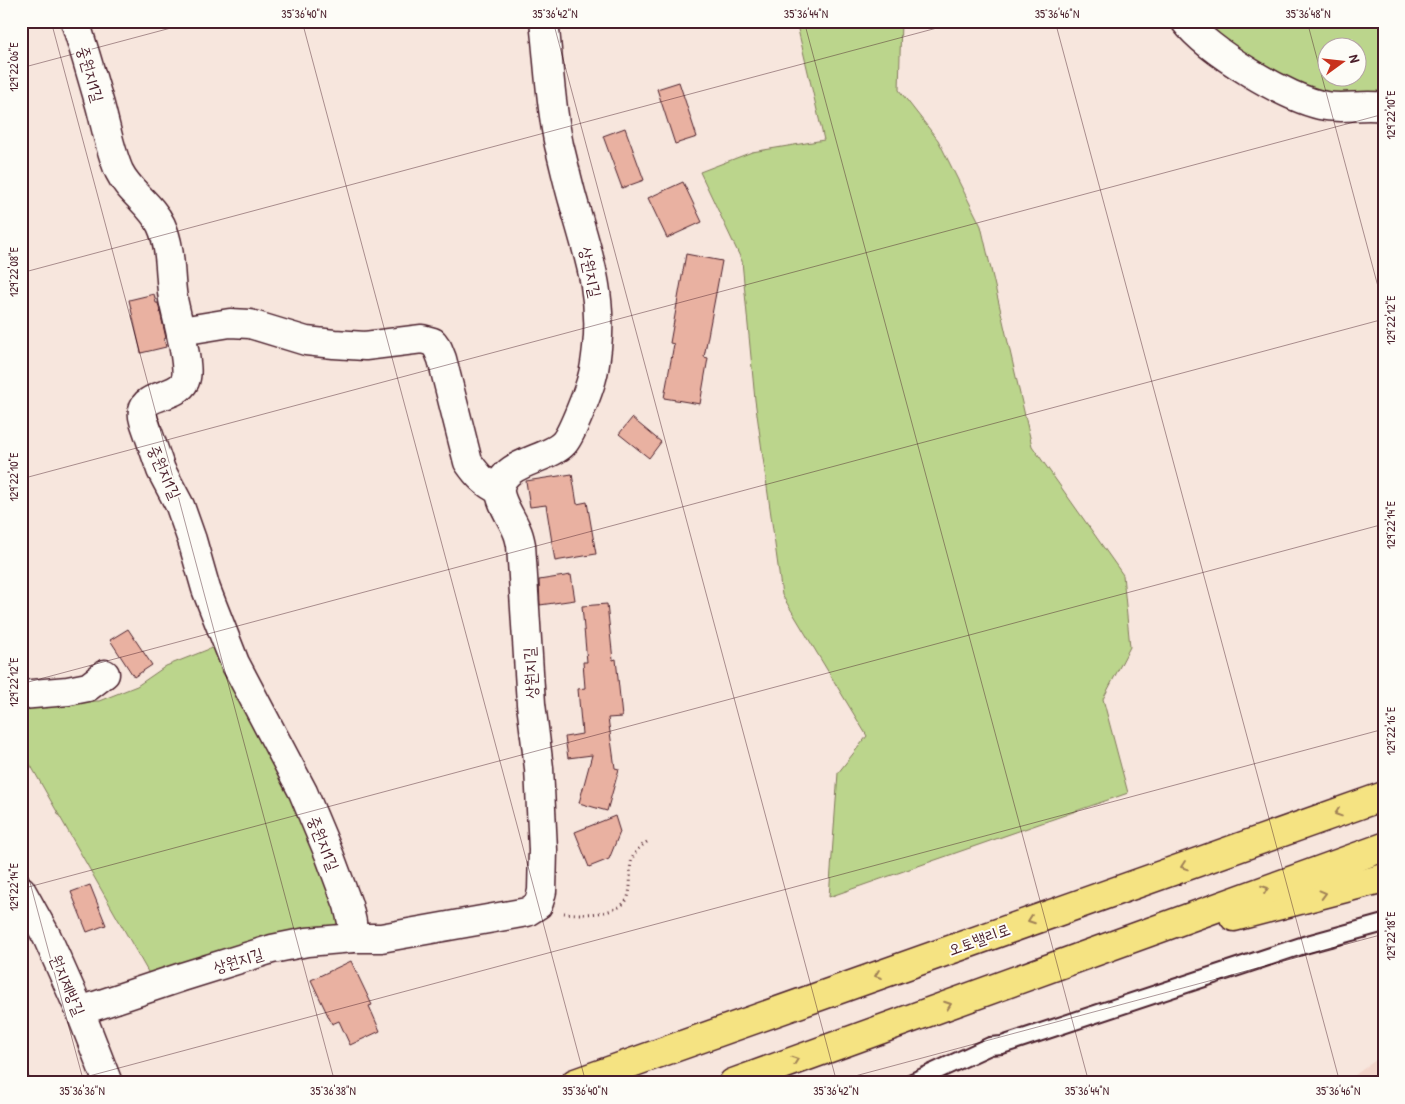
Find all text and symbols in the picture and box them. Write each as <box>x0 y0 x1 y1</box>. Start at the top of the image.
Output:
text: 35°36'40"N <box>281 5 327 22</box>
text: 35°36'42"N <box>532 5 578 22</box>
text: 35°36'44"N <box>784 5 828 22</box>
text: 35°36'46"N <box>1035 5 1079 22</box>
text: 35°36'48"N <box>1285 5 1331 22</box>
north arrow <box>1318 38 1368 88</box>
text: 129°22'06"E <box>5 42 22 92</box>
street label: 중원지1길 <box>73 43 110 105</box>
text: N <box>1345 52 1365 65</box>
text: 129°22'10"E <box>1382 90 1399 140</box>
street label: 상원지길 <box>575 245 607 300</box>
text: 129°22'08"E <box>5 246 22 297</box>
text: 129°22'12"E <box>1382 295 1399 345</box>
street label: 중원지1길 <box>143 441 187 503</box>
text: 129°22'10"E <box>5 452 22 502</box>
text: 129°22'14"E <box>1382 500 1399 549</box>
street label: 상원지길 <box>518 647 542 699</box>
text: 129°22'12"E <box>5 657 22 707</box>
text: 129°22'16"E <box>1382 706 1399 755</box>
one-way arrow <box>1334 807 1342 817</box>
street label: 중원지1길 <box>303 812 345 874</box>
one-way arrow <box>1181 860 1189 870</box>
text: 129°22'14"E <box>5 862 22 911</box>
one-way arrow <box>1260 885 1269 895</box>
one-way arrow <box>1319 889 1328 900</box>
text: 129°22'18"E <box>1382 911 1399 960</box>
one-way arrow <box>1027 915 1036 925</box>
street label: 오토밸리로 <box>945 918 1013 960</box>
street label: 상원지길 <box>210 942 266 978</box>
street label: 원지제방길 <box>45 951 91 1019</box>
one-way arrow <box>874 969 883 979</box>
one-way arrow <box>943 1001 952 1011</box>
one-way arrow <box>790 1056 799 1066</box>
text: 35°36'36"N <box>59 1082 105 1099</box>
text: 35°36'38"N <box>310 1082 356 1099</box>
text: 35°36'40"N <box>562 1082 608 1099</box>
text: 35°36'42"N <box>813 1082 859 1099</box>
text: 35°36'44"N <box>1065 1082 1109 1099</box>
text: 35°36'46"N <box>1316 1082 1360 1099</box>

